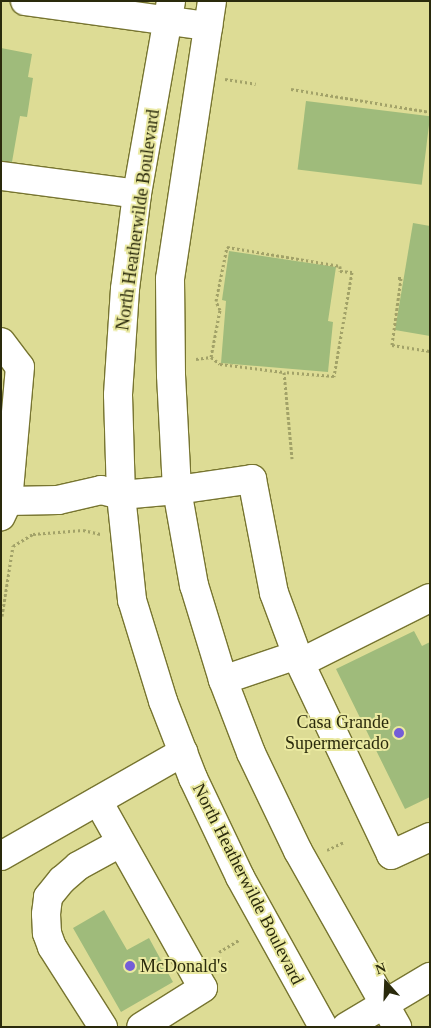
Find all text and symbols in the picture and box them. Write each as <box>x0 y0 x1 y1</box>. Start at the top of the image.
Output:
street label: North Heatherwilde Boulevard <box>112 108 164 332</box>
place label: Casa Grande Supermercado <box>285 712 389 754</box>
marker: Casa Grande Supermercado <box>393 727 405 739</box>
street label: North Heatherwilde Boulevard <box>188 780 308 988</box>
place label: McDonald's <box>140 955 227 977</box>
north arrow <box>361 958 411 1008</box>
marker: McDonald's <box>124 960 136 972</box>
text: N <box>373 960 388 977</box>

